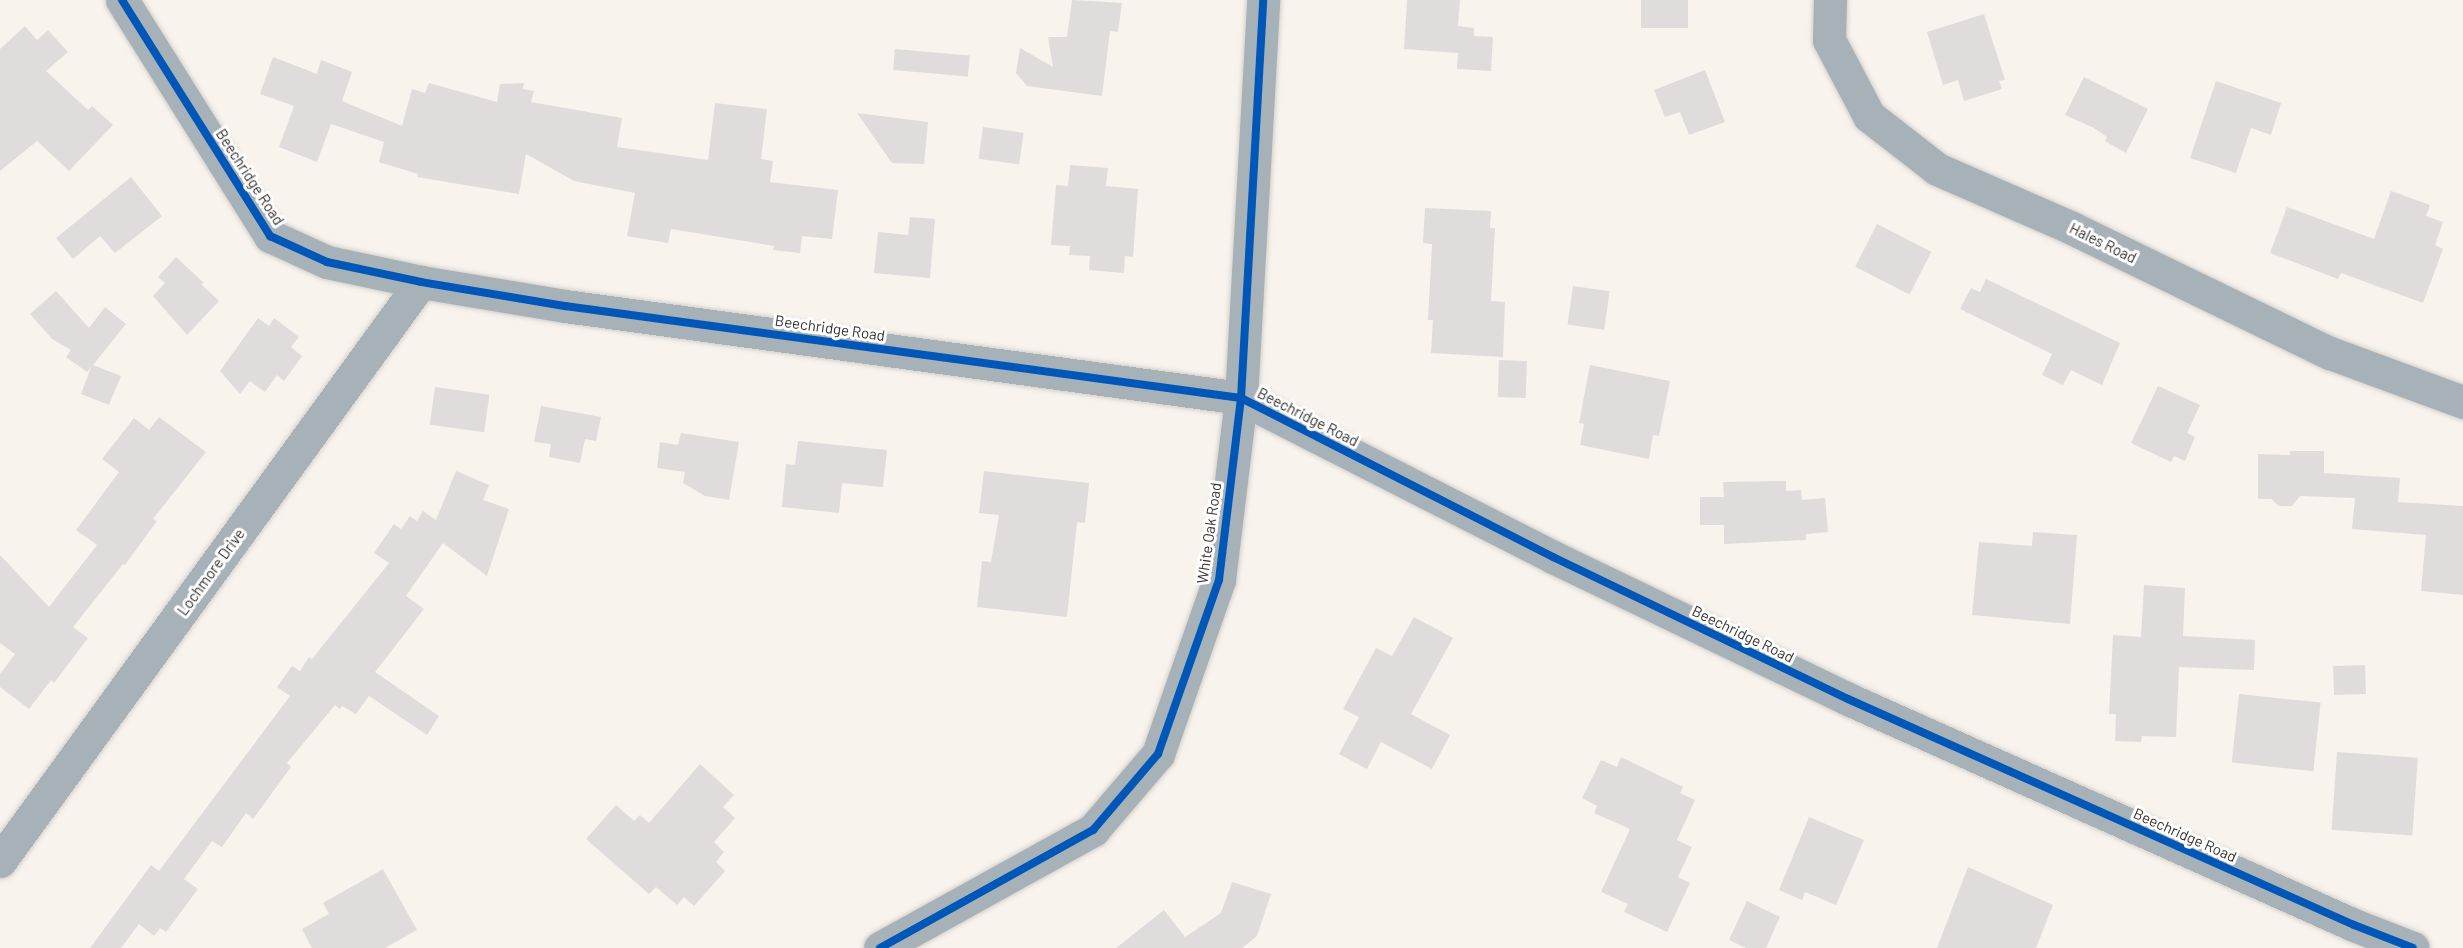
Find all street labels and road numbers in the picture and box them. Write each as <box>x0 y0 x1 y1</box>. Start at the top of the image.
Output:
street label: Beechridge Road <box>212 126 288 228</box>
street label: Hales Road <box>2067 219 2139 267</box>
street label: Beechridge Road <box>774 311 886 345</box>
street label: Beechridge Road <box>1254 384 1362 450</box>
street label: White Oak Road <box>1193 481 1225 585</box>
street label: Lochmore Drive <box>173 525 249 619</box>
street label: Beechridge Road <box>1689 602 1797 666</box>
street label: Beechridge Road <box>2131 804 2239 866</box>

